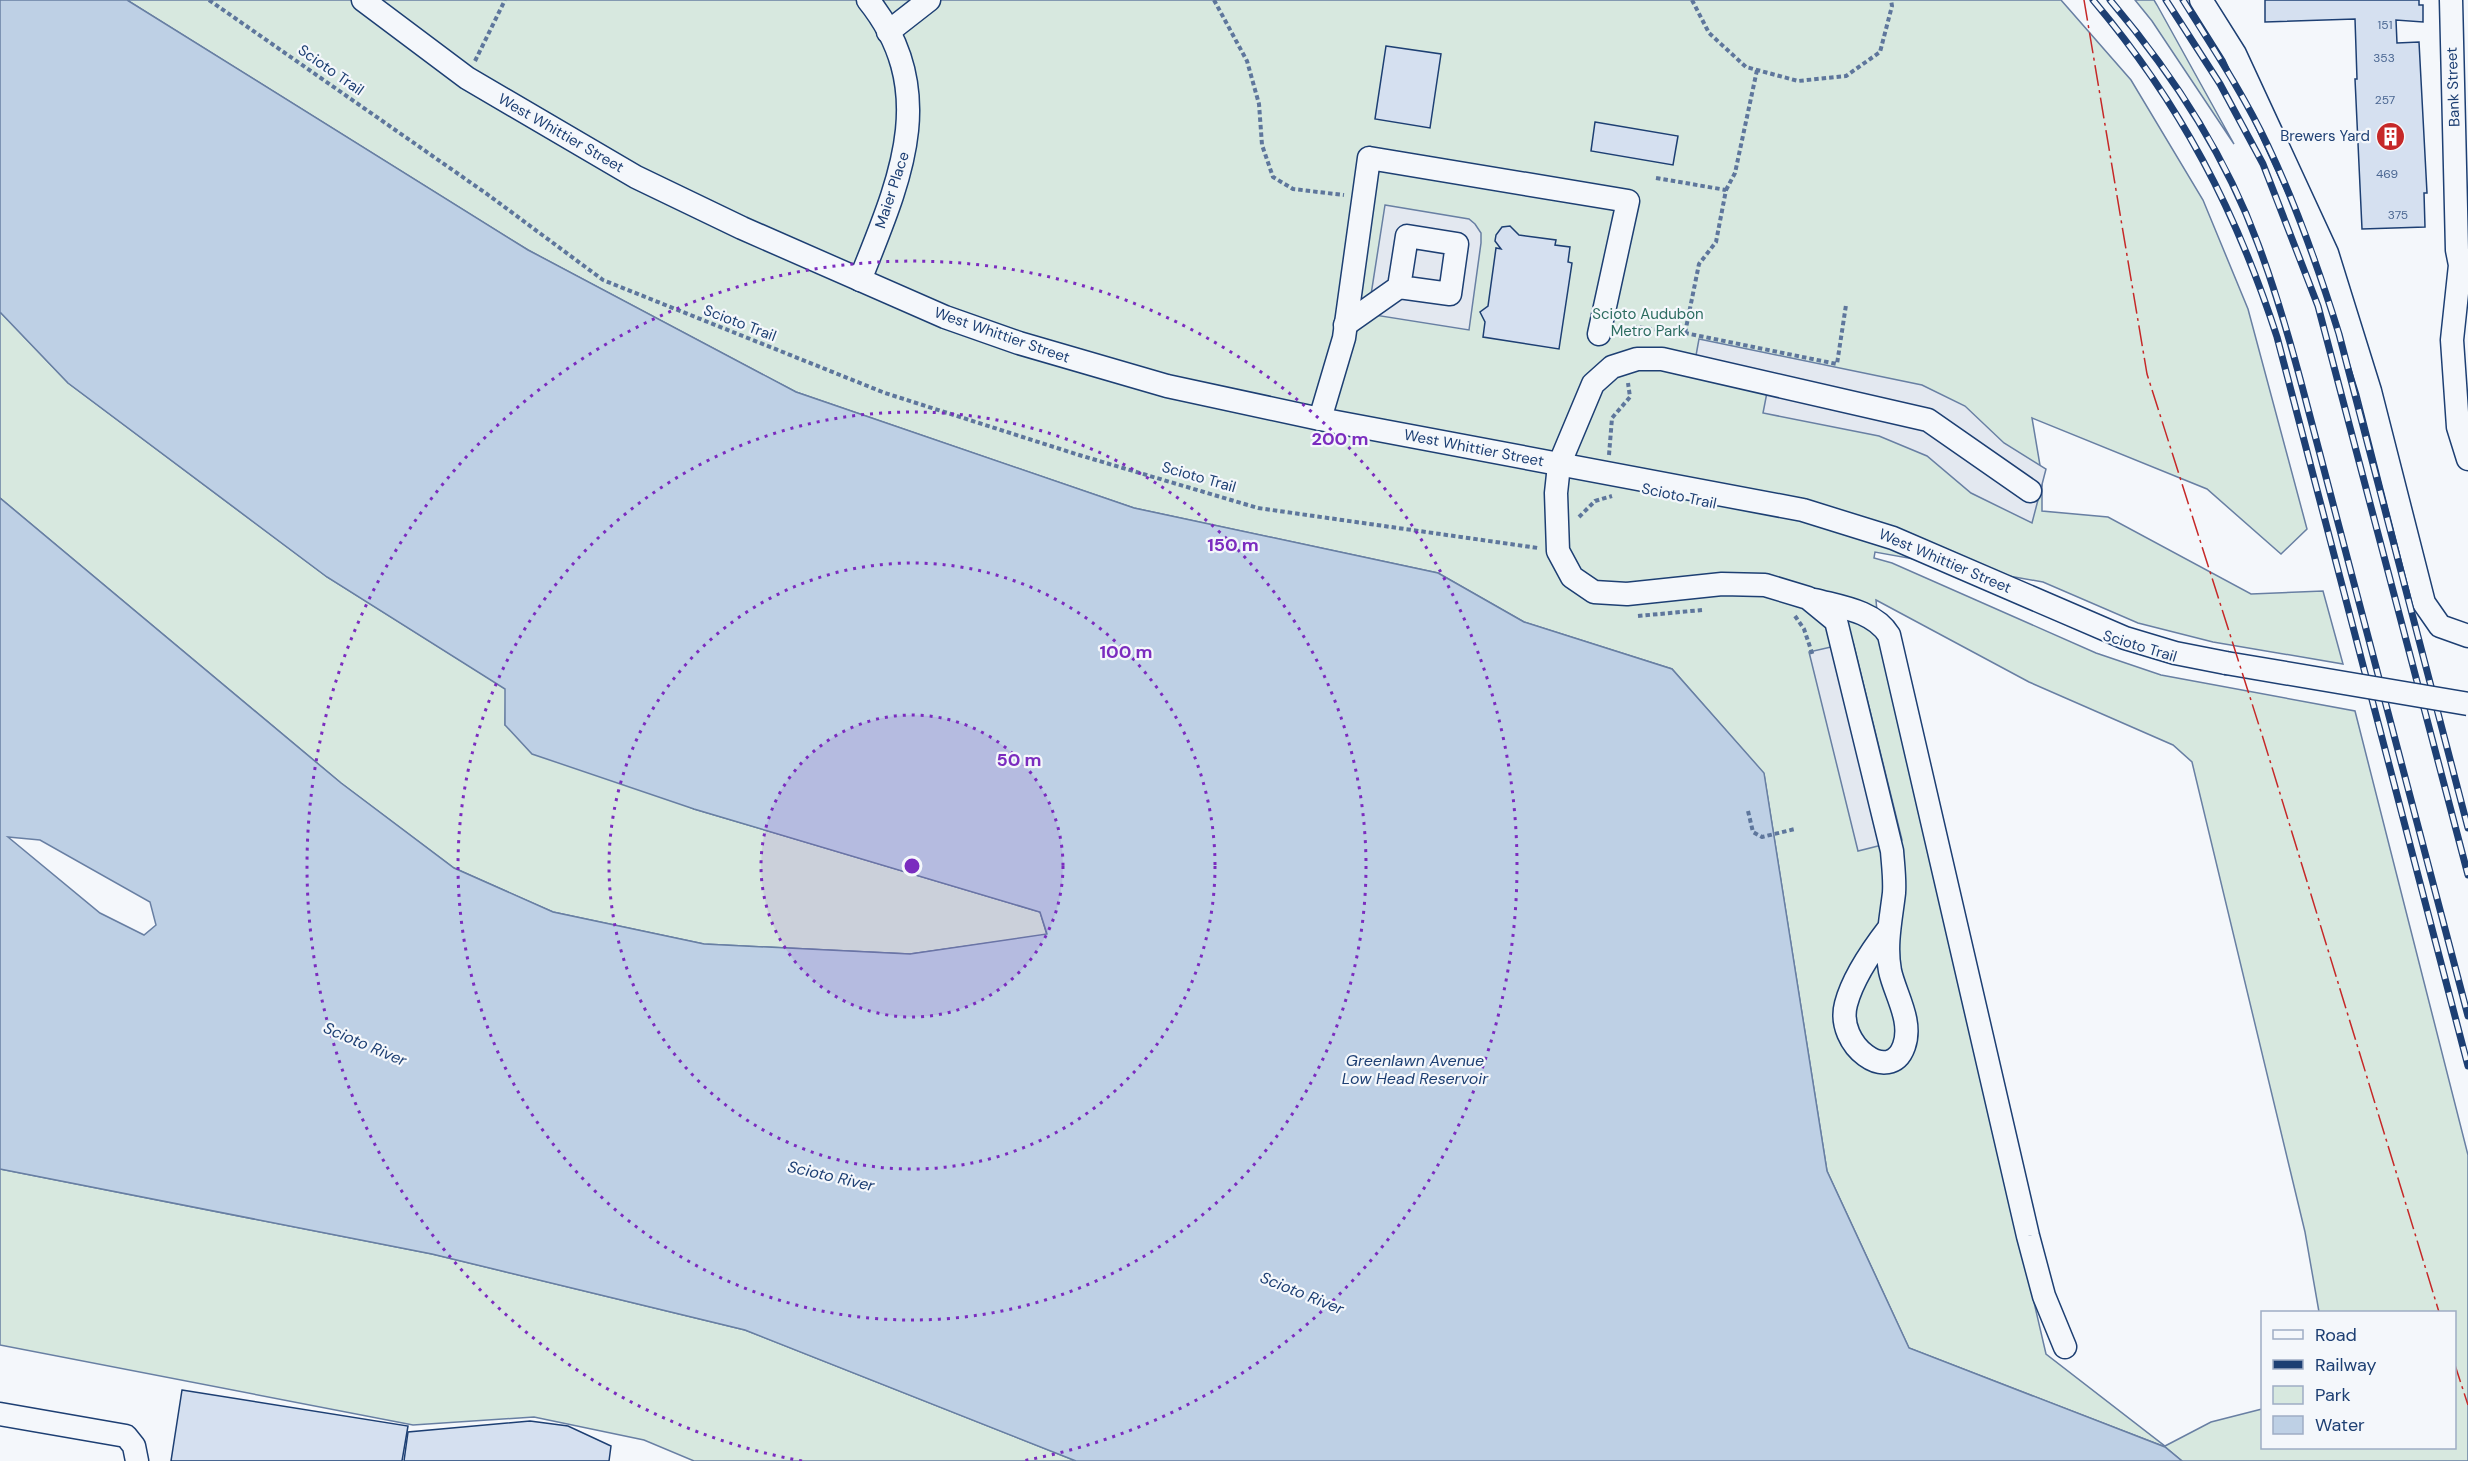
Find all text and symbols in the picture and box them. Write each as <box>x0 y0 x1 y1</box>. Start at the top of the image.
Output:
house number: 151 <box>2378 17 2392 33</box>
street label: Scioto Trail <box>294 40 368 100</box>
street label: Bank Street <box>2442 47 2464 127</box>
house number: 353 <box>2373 50 2395 66</box>
street label: West Whittier Street <box>494 89 628 177</box>
house number: 257 <box>2375 92 2395 108</box>
building icon: Brewers Yard <box>2375 120 2407 152</box>
place label: Brewers Yard <box>2280 126 2370 146</box>
street label: Maier Place <box>870 149 914 231</box>
house number: 469 <box>2376 166 2398 182</box>
house number: 375 <box>2388 207 2408 223</box>
street label: Scioto Trail <box>701 300 779 346</box>
street label: West Whittier Street <box>932 302 1073 368</box>
park label: Scioto Audubon Metro Park <box>1592 304 1704 341</box>
street label: West Whittier Street <box>1402 425 1546 471</box>
text: 200 m <box>1312 427 1368 451</box>
street label: Scioto Trail <box>1160 457 1238 497</box>
street label: Scioto Trail <box>1640 478 1718 514</box>
street label: West Whittier Street <box>1876 524 2014 598</box>
text: 150 m <box>1207 533 1259 557</box>
street label: Scioto Trail <box>2101 625 2179 667</box>
text: 100 m <box>1099 640 1153 664</box>
text: 50 m <box>996 748 1042 772</box>
centre of rings <box>902 856 922 876</box>
water label: Scioto River <box>320 1017 411 1071</box>
water label: Greenlawn Avenue Low Head Reservoir <box>1342 1050 1489 1089</box>
water label: Scioto River <box>786 1156 877 1196</box>
water label: Scioto River <box>1257 1267 1348 1320</box>
legend <box>2261 1311 2456 1449</box>
text: Road <box>2315 1323 2357 1347</box>
text: Railway <box>2315 1353 2377 1377</box>
text: Park <box>2315 1383 2351 1407</box>
text: Water <box>2315 1413 2365 1437</box>

